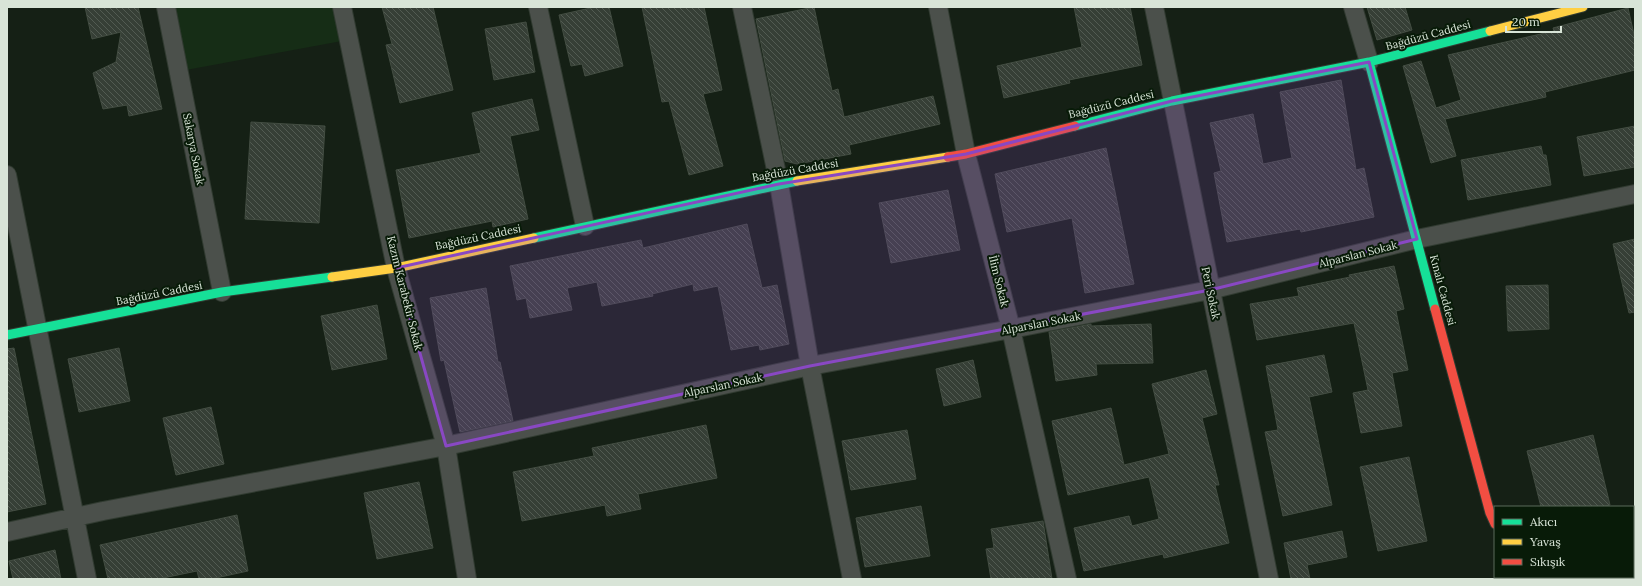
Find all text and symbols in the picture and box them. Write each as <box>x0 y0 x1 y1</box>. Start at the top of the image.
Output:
scale bar <box>1506 8 1561 34</box>
text: 20 m <box>1512 14 1540 29</box>
street label: Bağdüzü Caddesi <box>1384 17 1472 53</box>
street label: Bağdüzü Caddesi <box>1067 87 1155 121</box>
street label: Sakarya Sokak <box>180 112 208 186</box>
street label: Bağdüzü Caddesi <box>751 156 839 184</box>
street label: Bağdüzü Caddesi <box>434 221 522 253</box>
street label: Kazım Karabekir Sokak <box>384 234 426 352</box>
street label: Alparslan Sokak <box>1316 237 1399 271</box>
street label: Kınalı Caddesi <box>1427 253 1459 327</box>
street label: İlim Sokak <box>986 254 1013 308</box>
street label: Peri Sokak <box>1199 265 1223 321</box>
street label: Bağdüzü Caddesi <box>115 278 203 308</box>
street label: Alparslan Sokak <box>999 308 1082 338</box>
street label: Alparslan Sokak <box>681 370 764 400</box>
legend <box>1494 506 1634 578</box>
text: Akıcı <box>1529 514 1557 529</box>
text: Yavaş <box>1529 534 1561 549</box>
text: Sıkışık <box>1530 554 1566 569</box>

